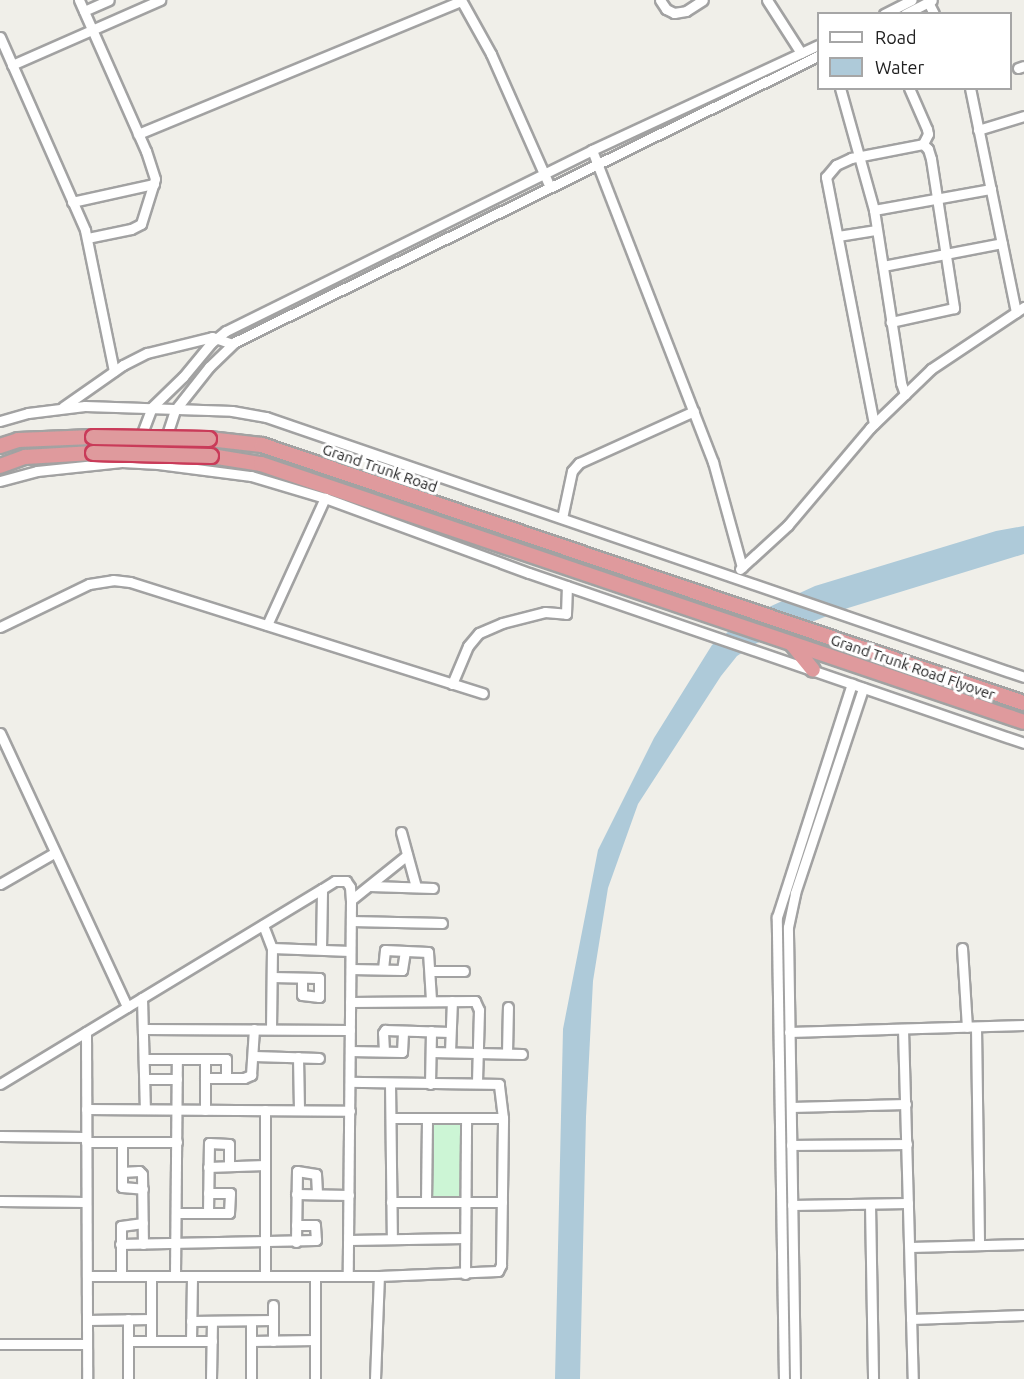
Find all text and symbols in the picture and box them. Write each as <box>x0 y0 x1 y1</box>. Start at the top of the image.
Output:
legend <box>817 12 1012 90</box>
text: Road <box>875 27 917 47</box>
text: Water <box>875 57 924 77</box>
street label: Grand Trunk Road <box>320 440 440 496</box>
street label: Grand Trunk Road Flyover <box>828 630 998 704</box>

